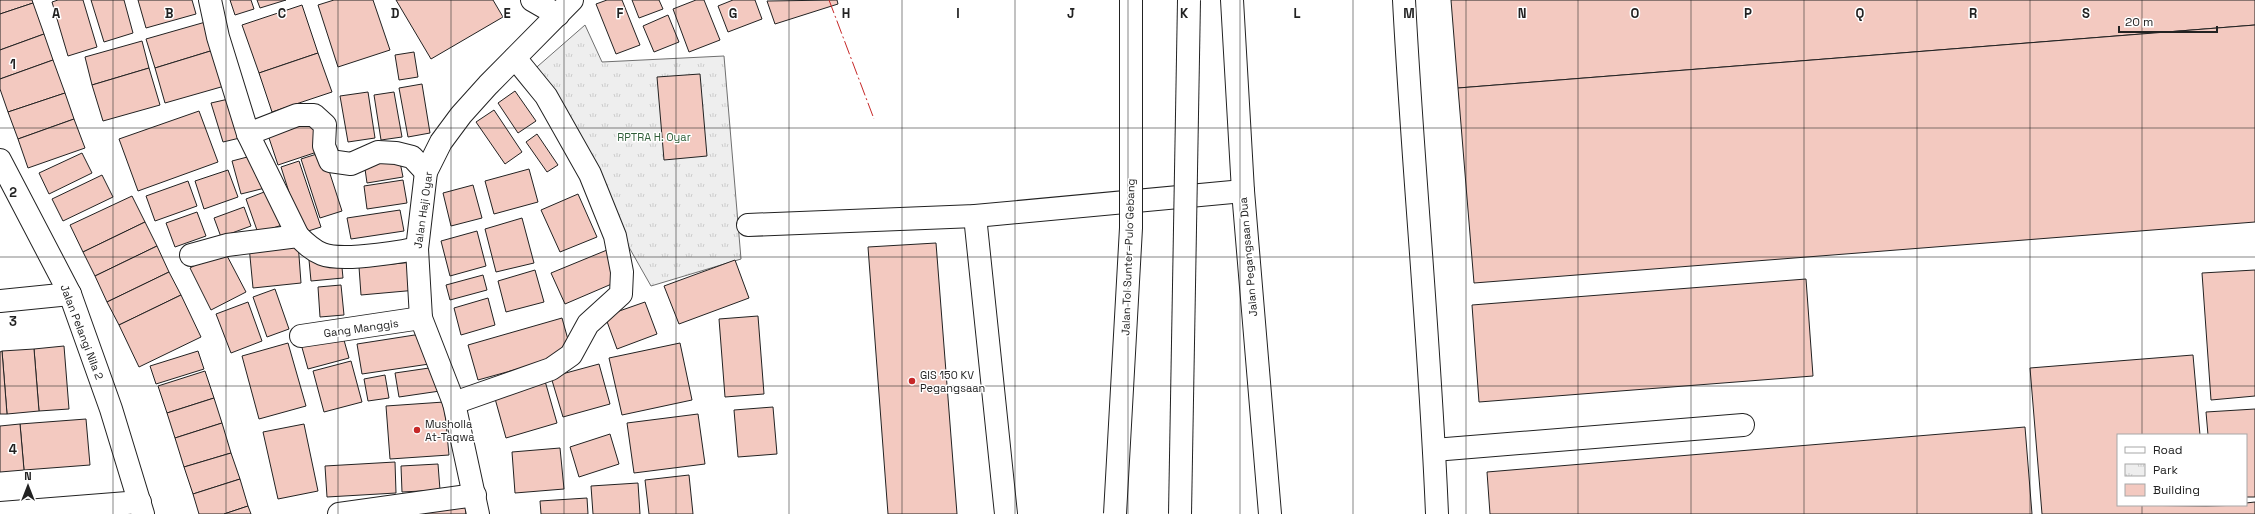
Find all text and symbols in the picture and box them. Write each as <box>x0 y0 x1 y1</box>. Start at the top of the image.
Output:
text: A <box>52 5 61 22</box>
text: B <box>165 5 174 22</box>
text: C <box>278 5 286 22</box>
text: D <box>391 5 400 22</box>
text: E <box>503 5 511 22</box>
text: F <box>617 5 624 22</box>
text: G <box>729 5 737 22</box>
text: H <box>842 5 850 22</box>
text: I <box>956 5 960 22</box>
text: J <box>1067 5 1075 22</box>
text: K <box>1180 5 1189 22</box>
text: L <box>1293 5 1301 22</box>
text: M <box>1403 5 1415 22</box>
text: N <box>1518 5 1526 22</box>
text: O <box>1631 5 1640 22</box>
text: P <box>1744 5 1752 22</box>
text: Q <box>1856 5 1865 22</box>
text: R <box>1969 5 1977 22</box>
text: S <box>2082 5 2090 22</box>
scale bar <box>2119 8 2217 34</box>
text: 20 m <box>2125 14 2153 30</box>
text: 1 <box>10 56 16 73</box>
park label: RPTRA H. Oyar <box>617 130 691 144</box>
street label: Jalan Haji Oyar <box>411 171 435 249</box>
street label: Jalan Tol Sunter–Pulo Gebang <box>1118 178 1138 336</box>
text: 2 <box>9 184 17 201</box>
street label: Jalan Pegangsaan Dua <box>1236 196 1260 317</box>
street label: Jalan Pelangi Nila 2 <box>57 282 107 382</box>
text: 3 <box>9 313 17 330</box>
street label: Gang Manggis <box>323 316 400 340</box>
place label: GIS 150 KV Pegangsaan <box>920 368 985 395</box>
marker: GIS 150 KV Pegangsaan <box>907 376 917 386</box>
place label: Musholla At-Taqwa <box>425 417 475 444</box>
marker: Musholla At-Taqwa <box>412 425 422 435</box>
legend <box>2117 434 2247 506</box>
text: 4 <box>9 441 17 458</box>
text: Road <box>2153 442 2182 458</box>
text: Park <box>2153 462 2178 478</box>
north arrow <box>8 466 48 506</box>
text: N <box>24 469 32 483</box>
text: Building <box>2153 482 2200 498</box>

